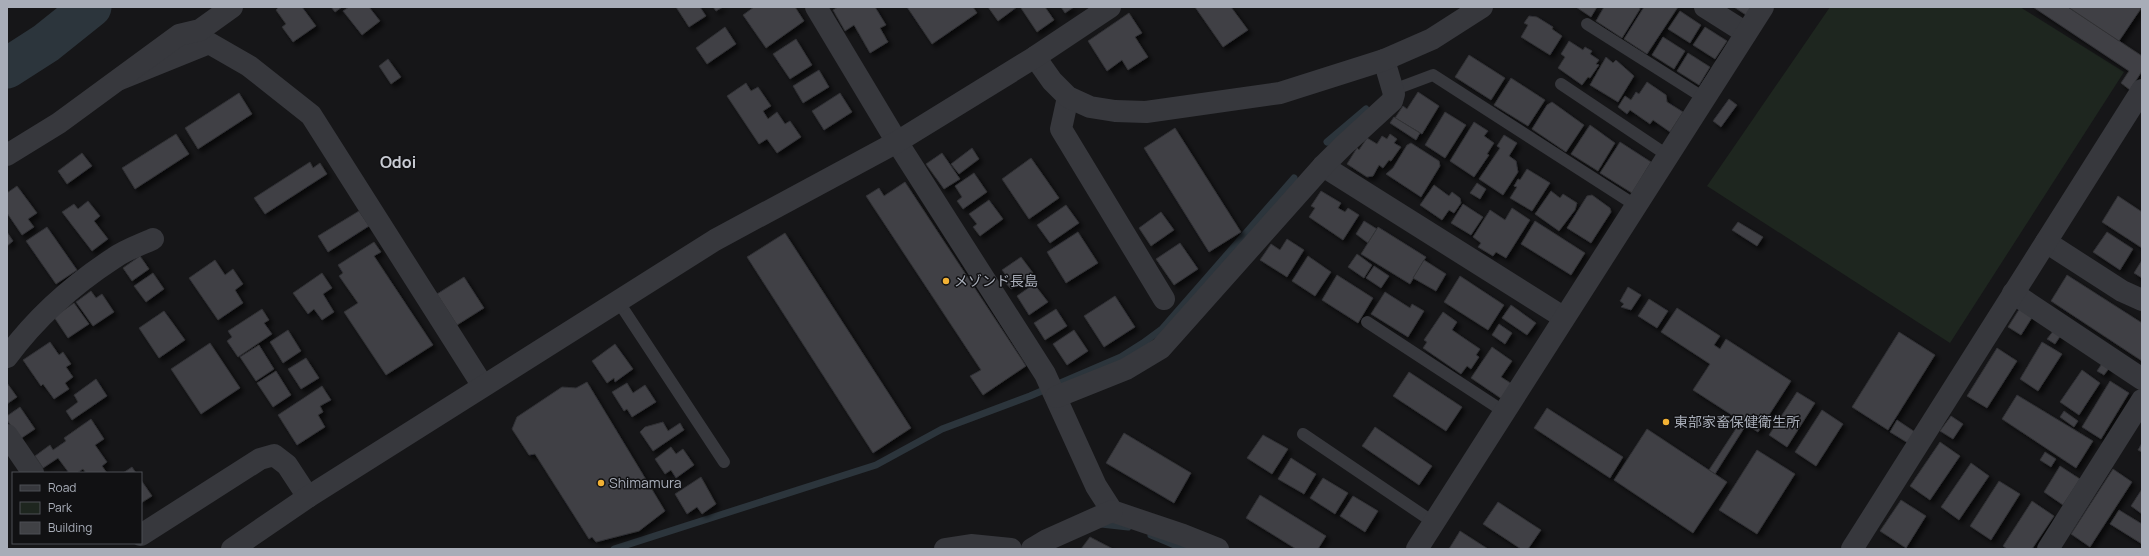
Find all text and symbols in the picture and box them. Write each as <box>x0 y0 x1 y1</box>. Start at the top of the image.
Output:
district label: Odoi <box>380 151 416 173</box>
place label: メゾンド長島 <box>954 271 1038 290</box>
marker: メゾンド長島 <box>941 276 951 286</box>
place label: 東部家畜保健衛生所 <box>1674 412 1800 431</box>
marker: 東部家畜保健衛生所 <box>1661 417 1671 427</box>
legend <box>12 472 142 544</box>
place label: Shimamura <box>609 473 682 492</box>
marker: Shimamura <box>596 478 606 488</box>
text: Road <box>48 479 76 496</box>
text: Park <box>48 499 73 516</box>
text: Building <box>48 519 92 536</box>

